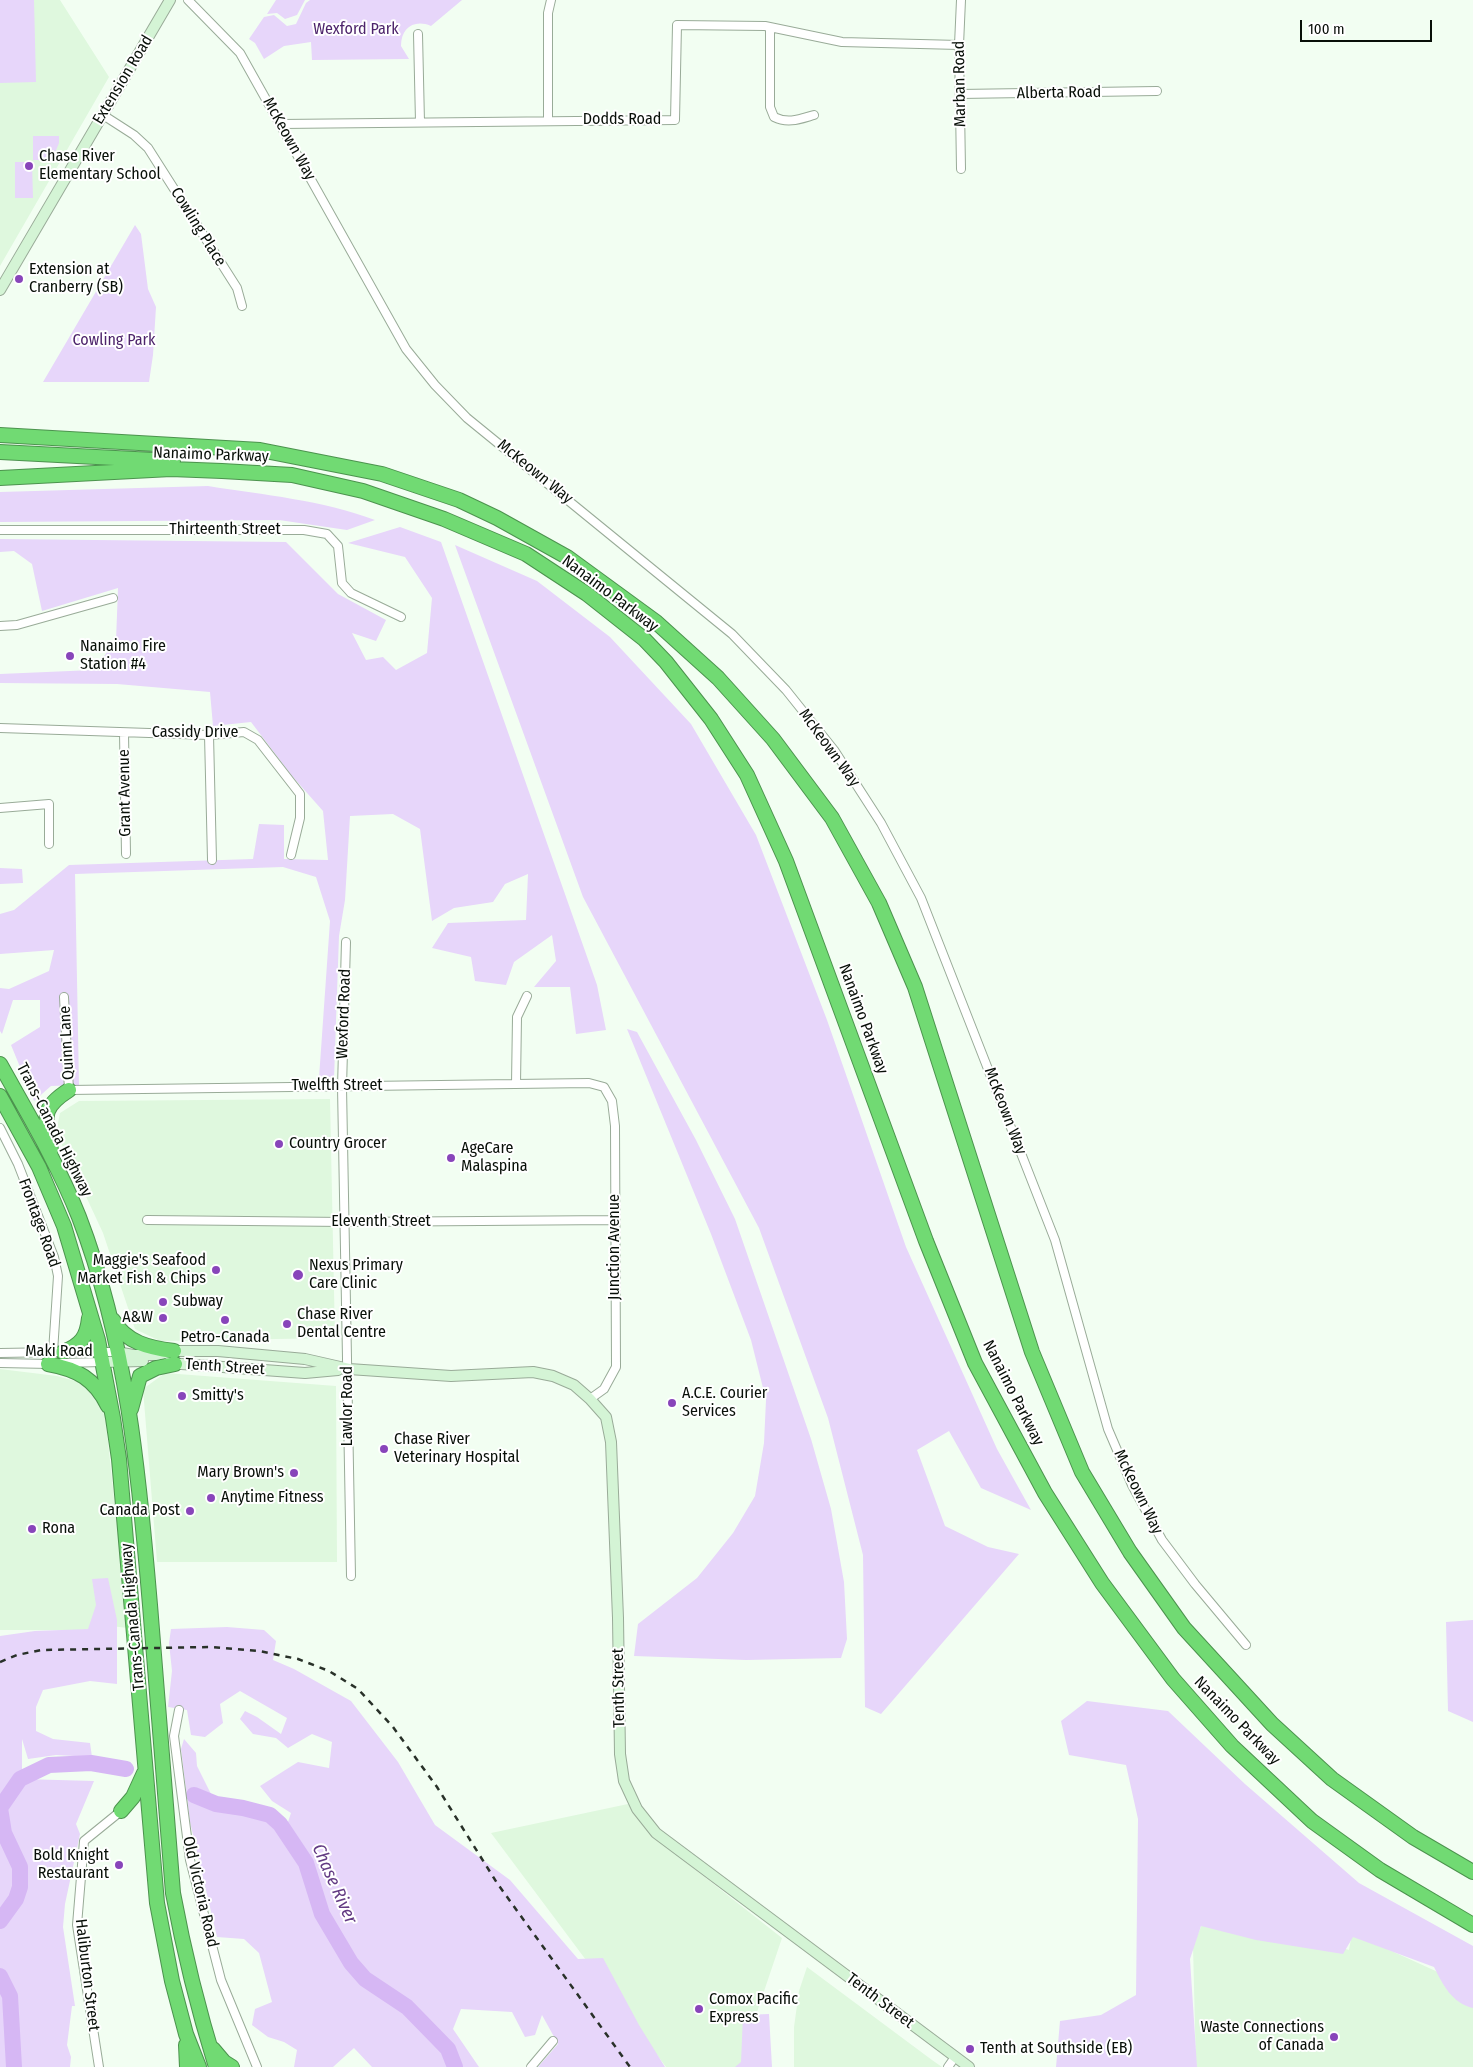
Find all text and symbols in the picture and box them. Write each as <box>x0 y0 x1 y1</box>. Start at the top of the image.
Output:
scale bar <box>1303 10 1436 42</box>
park label: Wexford Park <box>313 20 399 40</box>
text: 100 m <box>1308 20 1345 38</box>
street label: Extension Road <box>89 32 157 128</box>
street label: Marban Road <box>950 41 970 127</box>
street label: Alberta Road <box>1017 83 1101 103</box>
street label: McKeown Way <box>258 94 320 184</box>
street label: Dodds Road <box>583 110 661 130</box>
place label: Chase River Elementary School <box>39 147 161 185</box>
marker: Chase River Elementary School <box>23 160 35 172</box>
street label: Cowling Place <box>166 184 230 270</box>
place label: Extension at Cranberry (SB) <box>29 260 123 298</box>
marker: Extension at Cranberry (SB) <box>13 273 25 285</box>
park label: Cowling Park <box>72 331 156 351</box>
street label: McKeown Way <box>493 436 577 508</box>
street label: Nanaimo Parkway <box>153 443 269 467</box>
street label: Thirteenth Street <box>169 520 281 540</box>
street label: Nanaimo Parkway <box>558 552 662 636</box>
place label: Nanaimo Fire Station #4 <box>80 637 166 675</box>
marker: Nanaimo Fire Station #4 <box>64 650 76 662</box>
street label: McKeown Way <box>794 705 864 791</box>
street label: Cassidy Drive <box>152 723 238 743</box>
street label: Grant Avenue <box>115 749 135 837</box>
street label: Nanaimo Parkway <box>834 961 892 1077</box>
street label: Wexford Road <box>333 969 355 1059</box>
street label: Quinn Lane <box>55 1005 79 1081</box>
street label: Trans-Canada Highway <box>12 1060 96 1200</box>
street label: McKeown Way <box>980 1065 1030 1157</box>
street label: Twelfth Street <box>291 1076 383 1096</box>
place label: Country Grocer <box>289 1134 386 1154</box>
marker: Country Grocer <box>273 1138 285 1150</box>
place label: AgeCare Malaspina <box>461 1139 528 1177</box>
marker: AgeCare Malaspina <box>445 1152 457 1164</box>
street label: Frontage Road <box>14 1176 64 1270</box>
street label: Junction Avenue <box>605 1194 625 1300</box>
street label: Eleventh Street <box>331 1212 431 1232</box>
place label: Maggie's Seafood Market Fish & Chips <box>77 1251 206 1289</box>
place label: Nexus Primary Care Clinic <box>309 1256 403 1294</box>
marker: Maggie's Seafood Market Fish & Chips <box>210 1264 222 1276</box>
marker: Nexus Primary Care Clinic <box>291 1268 305 1282</box>
place label: Subway <box>173 1292 223 1312</box>
marker: Subway <box>157 1296 169 1308</box>
place label: Chase River Dental Centre <box>297 1305 386 1343</box>
place label: A&W <box>122 1308 153 1328</box>
marker: A&W <box>157 1312 169 1324</box>
marker: Petro-Canada <box>219 1314 231 1326</box>
marker: Chase River Dental Centre <box>281 1318 293 1330</box>
place label: Petro-Canada <box>181 1328 269 1348</box>
street label: Nanaimo Parkway <box>978 1337 1048 1449</box>
street label: Maki Road <box>25 1342 93 1362</box>
street label: Tenth Street <box>185 1355 265 1379</box>
street label: Lawlor Road <box>338 1366 358 1446</box>
place label: A.C.E. Courier Services <box>682 1384 767 1422</box>
place label: Smitty's <box>192 1386 244 1406</box>
marker: Smitty's <box>176 1390 188 1402</box>
marker: A.C.E. Courier Services <box>666 1397 678 1409</box>
place label: Chase River Veterinary Hospital <box>394 1430 519 1468</box>
marker: Chase River Veterinary Hospital <box>378 1443 390 1455</box>
street label: McKeown Way <box>1109 1447 1167 1537</box>
place label: Mary Brown's <box>197 1463 284 1483</box>
marker: Mary Brown's <box>288 1467 300 1479</box>
place label: Anytime Fitness <box>221 1488 324 1508</box>
marker: Anytime Fitness <box>205 1492 217 1504</box>
place label: Canada Post <box>99 1501 180 1521</box>
marker: Canada Post <box>184 1505 196 1517</box>
place label: Rona <box>42 1519 75 1539</box>
marker: Rona <box>26 1523 38 1535</box>
street label: Trans-Canada Highway <box>117 1543 149 1691</box>
street label: Tenth Street <box>609 1648 629 1728</box>
street label: Nanaimo Parkway <box>1190 1673 1284 1769</box>
street label: Old Victoria Road <box>178 1835 222 1949</box>
water label: Chase River <box>307 1841 361 1927</box>
place label: Bold Knight Restaurant <box>33 1846 109 1884</box>
marker: Bold Knight Restaurant <box>113 1859 125 1871</box>
street label: Haliburton Street <box>71 1918 103 2032</box>
street label: Tenth Street <box>842 1969 918 2033</box>
place label: Comox Pacific Express <box>709 1990 798 2028</box>
marker: Comox Pacific Express <box>693 2003 705 2015</box>
place label: Waste Connections of Canada <box>1200 2018 1324 2056</box>
marker: Waste Connections of Canada <box>1328 2031 1340 2043</box>
place label: Tenth at Southside (EB) <box>980 2039 1132 2059</box>
marker: Tenth at Southside (EB) <box>964 2043 976 2055</box>

